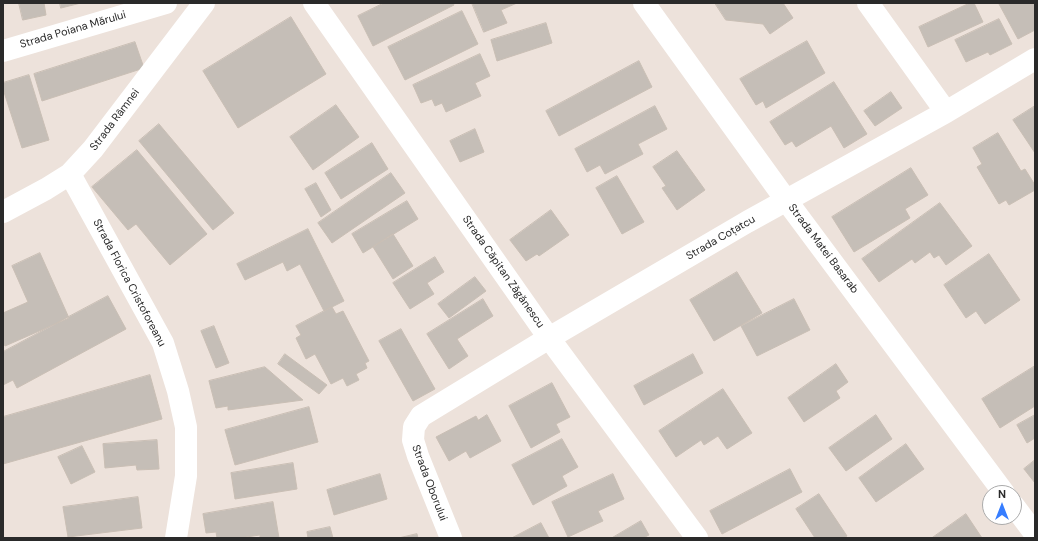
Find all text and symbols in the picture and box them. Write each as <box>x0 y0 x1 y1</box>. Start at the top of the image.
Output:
street label: Strada Poiana Mărului <box>18 8 128 52</box>
street label: Strada Râmnei <box>87 87 143 153</box>
street label: Strada Matei Basarab <box>785 202 861 296</box>
street label: Strada Căpitan Zăgănescu <box>459 213 547 331</box>
street label: Strada Coțatcu <box>684 213 758 263</box>
street label: Strada Florica Cristoforeanu <box>90 217 168 349</box>
street label: Strada Oborului <box>408 443 450 523</box>
north arrow <box>982 485 1022 525</box>
text: N <box>998 487 1006 501</box>

